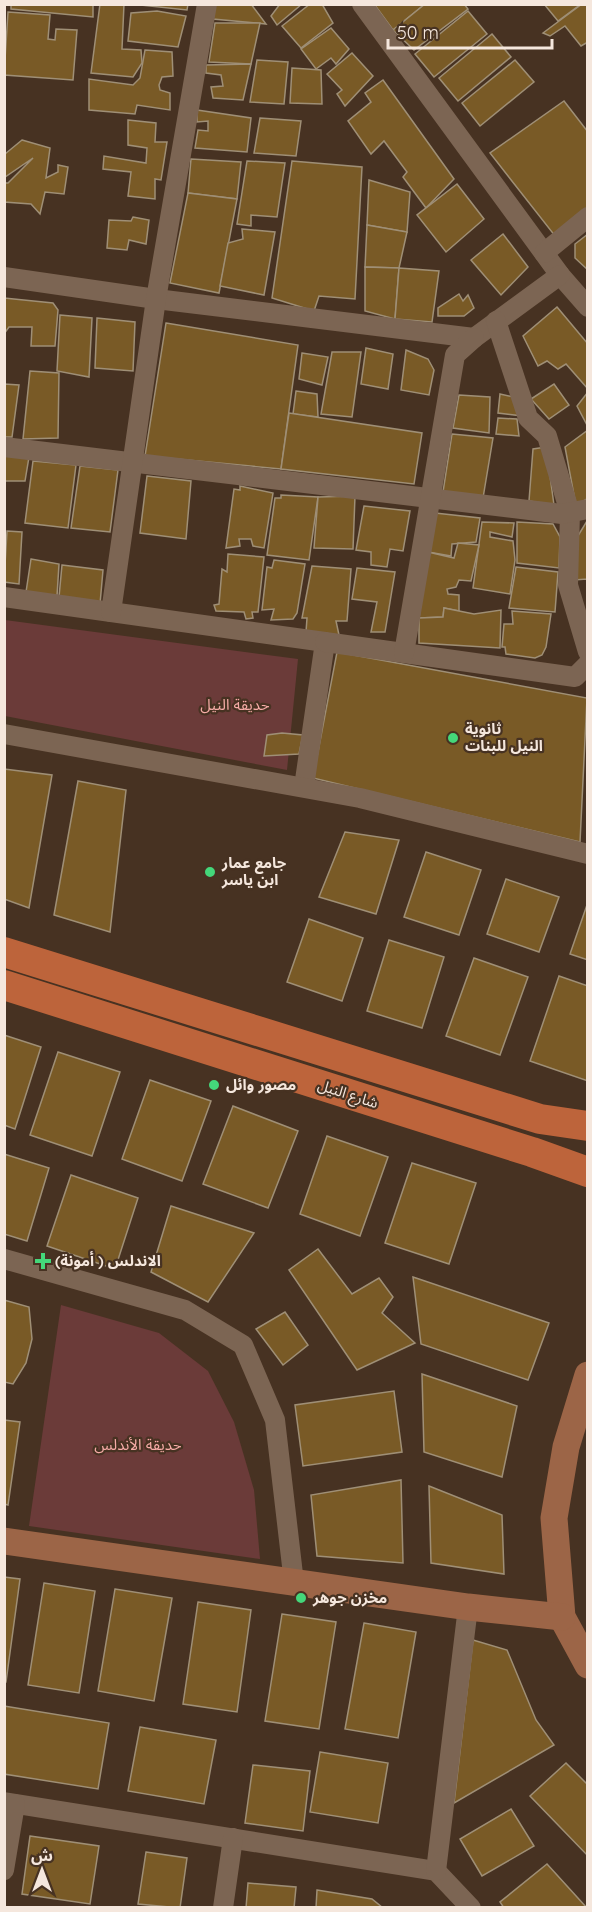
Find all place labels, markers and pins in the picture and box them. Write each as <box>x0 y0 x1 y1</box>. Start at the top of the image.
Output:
place label: ثانوية النيل للبنات <box>465 719 543 755</box>
marker: ثانوية النيل للبنات <box>446 731 460 745</box>
place label: جامع عمار ابن ياسر <box>221 853 287 889</box>
marker: جامع عمار ابن ياسر <box>203 865 217 879</box>
place label: مصور وائل <box>226 1075 296 1094</box>
marker: مصور وائل <box>207 1078 221 1092</box>
place label: الاندلس ( أمونة) <box>55 1251 161 1270</box>
marker: الاندلس ( أمونة) <box>36 1254 50 1268</box>
place label: مخزن جوهر <box>312 1588 387 1607</box>
marker: مخزن جوهر <box>294 1591 308 1605</box>

